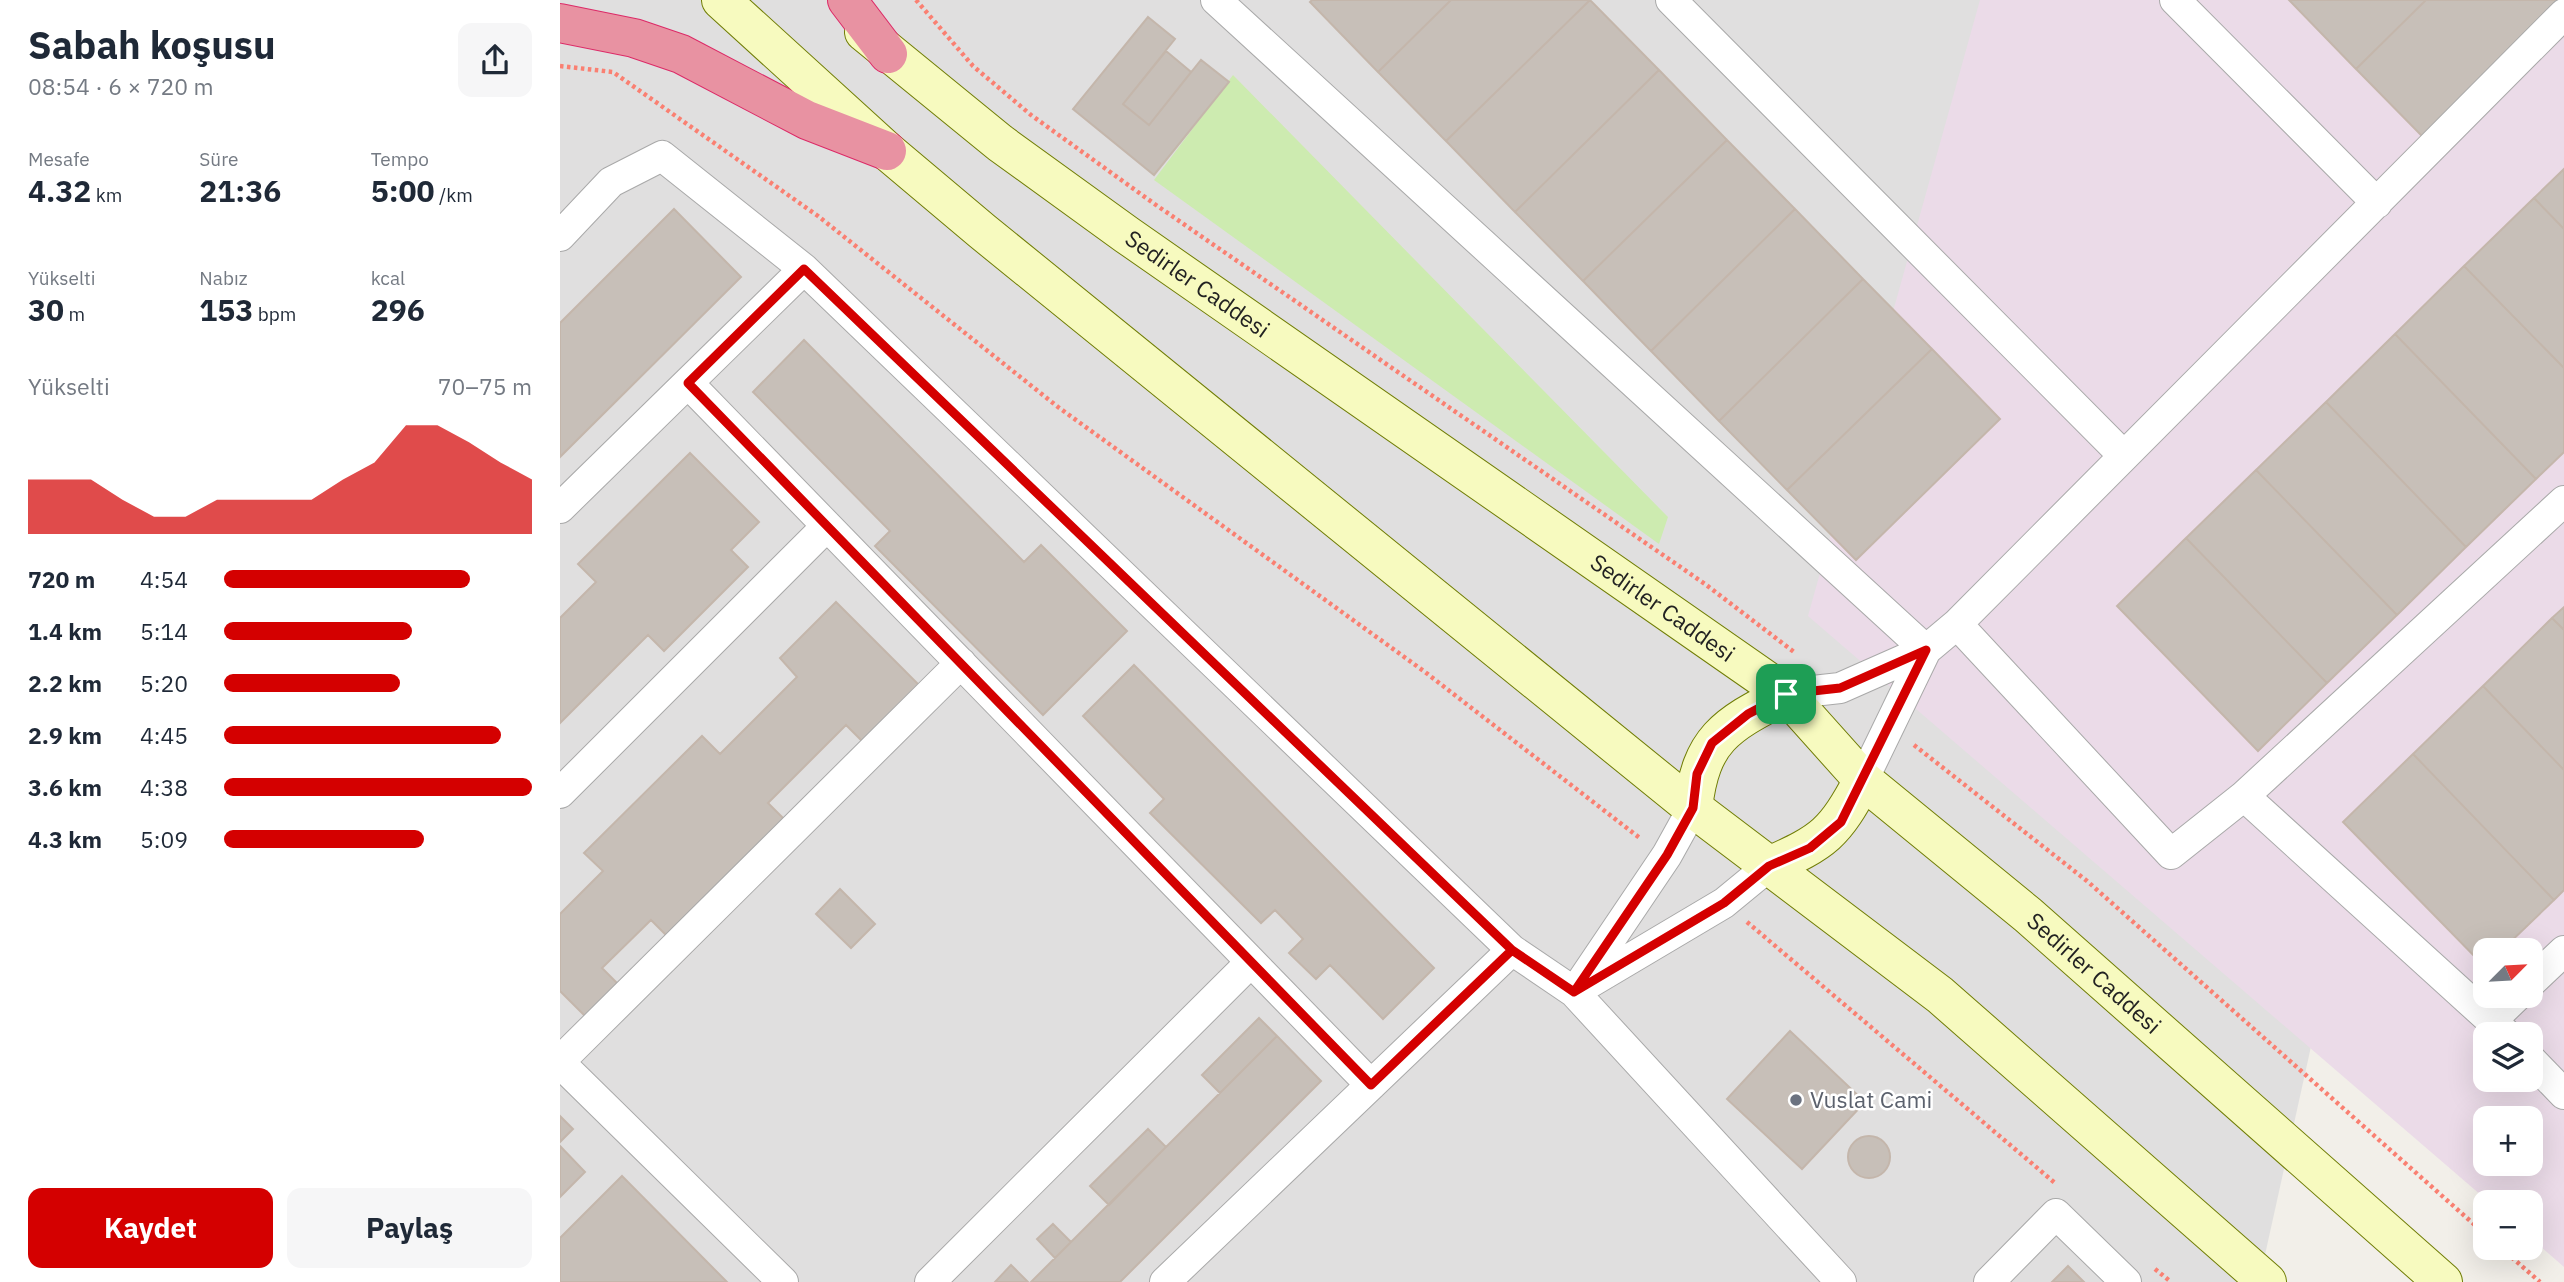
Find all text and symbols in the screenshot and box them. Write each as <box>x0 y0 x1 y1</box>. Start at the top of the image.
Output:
text: Sabah koşusu <box>28 20 276 69</box>
button: share <box>458 23 532 97</box>
text: 08:54 · 6 × 720 m <box>28 71 214 101</box>
text: Mesafe <box>28 147 90 171</box>
text: Süre <box>199 147 238 171</box>
text: Tempo <box>371 147 429 171</box>
text: 4.32 <box>28 171 91 210</box>
text: 21:36 <box>199 171 281 210</box>
text: 5:00 <box>371 171 435 210</box>
text: km <box>91 183 122 207</box>
text: /km <box>435 183 473 207</box>
street label: Sedirler Caddesi <box>1120 222 1276 344</box>
text: Yükselti <box>28 266 96 290</box>
text: Nabız <box>199 266 248 290</box>
text: kcal <box>371 266 405 290</box>
text: 30 <box>28 290 64 329</box>
text: 153 <box>199 290 253 329</box>
text: 296 <box>371 290 425 329</box>
text: m <box>64 302 85 326</box>
text: bpm <box>253 302 296 326</box>
text: Yükselti <box>28 371 110 401</box>
text: 70–75 m <box>438 371 532 401</box>
street label: Sedirler Caddesi <box>1585 547 1741 668</box>
text: 720 m <box>28 564 95 594</box>
text: 4:54 <box>140 564 188 594</box>
text: 1.4 km <box>28 616 102 646</box>
text: 5:14 <box>140 616 188 646</box>
pin <box>1756 664 1816 724</box>
text: 2.2 km <box>28 668 102 698</box>
text: 5:20 <box>140 668 188 698</box>
icon: arrive <box>1767 675 1805 713</box>
text: 2.9 km <box>28 720 102 750</box>
text: 4:45 <box>140 720 188 750</box>
text: 3.6 km <box>28 772 102 802</box>
text: 4:38 <box>140 772 188 802</box>
text: 4.3 km <box>28 824 102 854</box>
text: 5:09 <box>140 824 188 854</box>
street label: Sedirler Caddesi <box>2021 905 2168 1040</box>
north arrow <box>2473 938 2543 1008</box>
map controls <box>2473 938 2543 1260</box>
button: layers <box>2473 1022 2543 1092</box>
place label: Vuslat Cami <box>1810 1084 1932 1114</box>
marker: Vuslat Cami <box>1788 1092 1804 1108</box>
button: + <box>2473 1106 2543 1176</box>
button: Kaydet <box>28 1188 273 1268</box>
button: Paylaş <box>287 1188 532 1268</box>
button: − <box>2473 1190 2543 1260</box>

